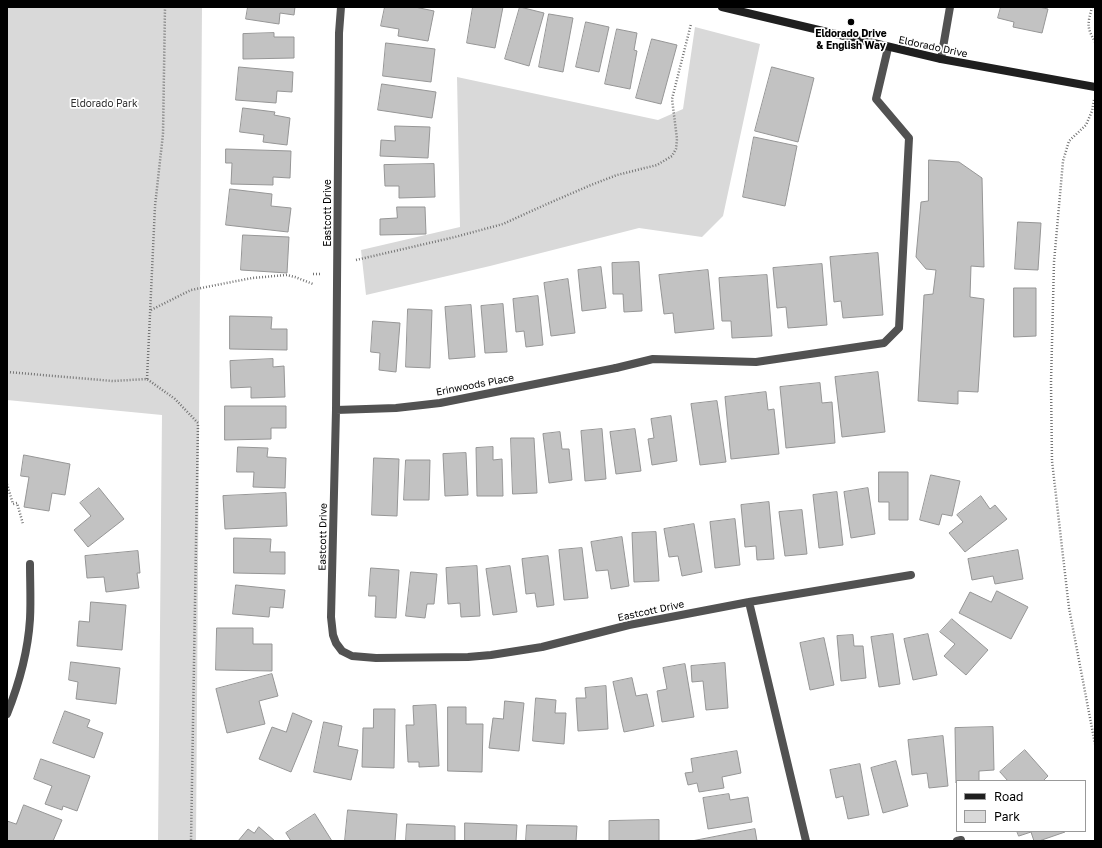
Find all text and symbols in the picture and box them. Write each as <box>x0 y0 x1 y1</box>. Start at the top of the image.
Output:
marker: Eldorado Drive & English Way <box>846 17 856 27</box>
place label: Eldorado Drive & English Way <box>815 28 887 52</box>
street label: Eldorado Drive <box>897 34 969 60</box>
park label: Eldorado Park <box>70 98 138 110</box>
street label: Eastcott Drive <box>322 179 334 247</box>
street label: Erinwoods Place <box>435 372 515 398</box>
street label: Eastcott Drive <box>316 503 330 571</box>
street label: Eastcott Drive <box>617 598 685 624</box>
legend <box>956 780 1086 832</box>
text: Road <box>994 789 1023 804</box>
text: Park <box>994 809 1020 824</box>

